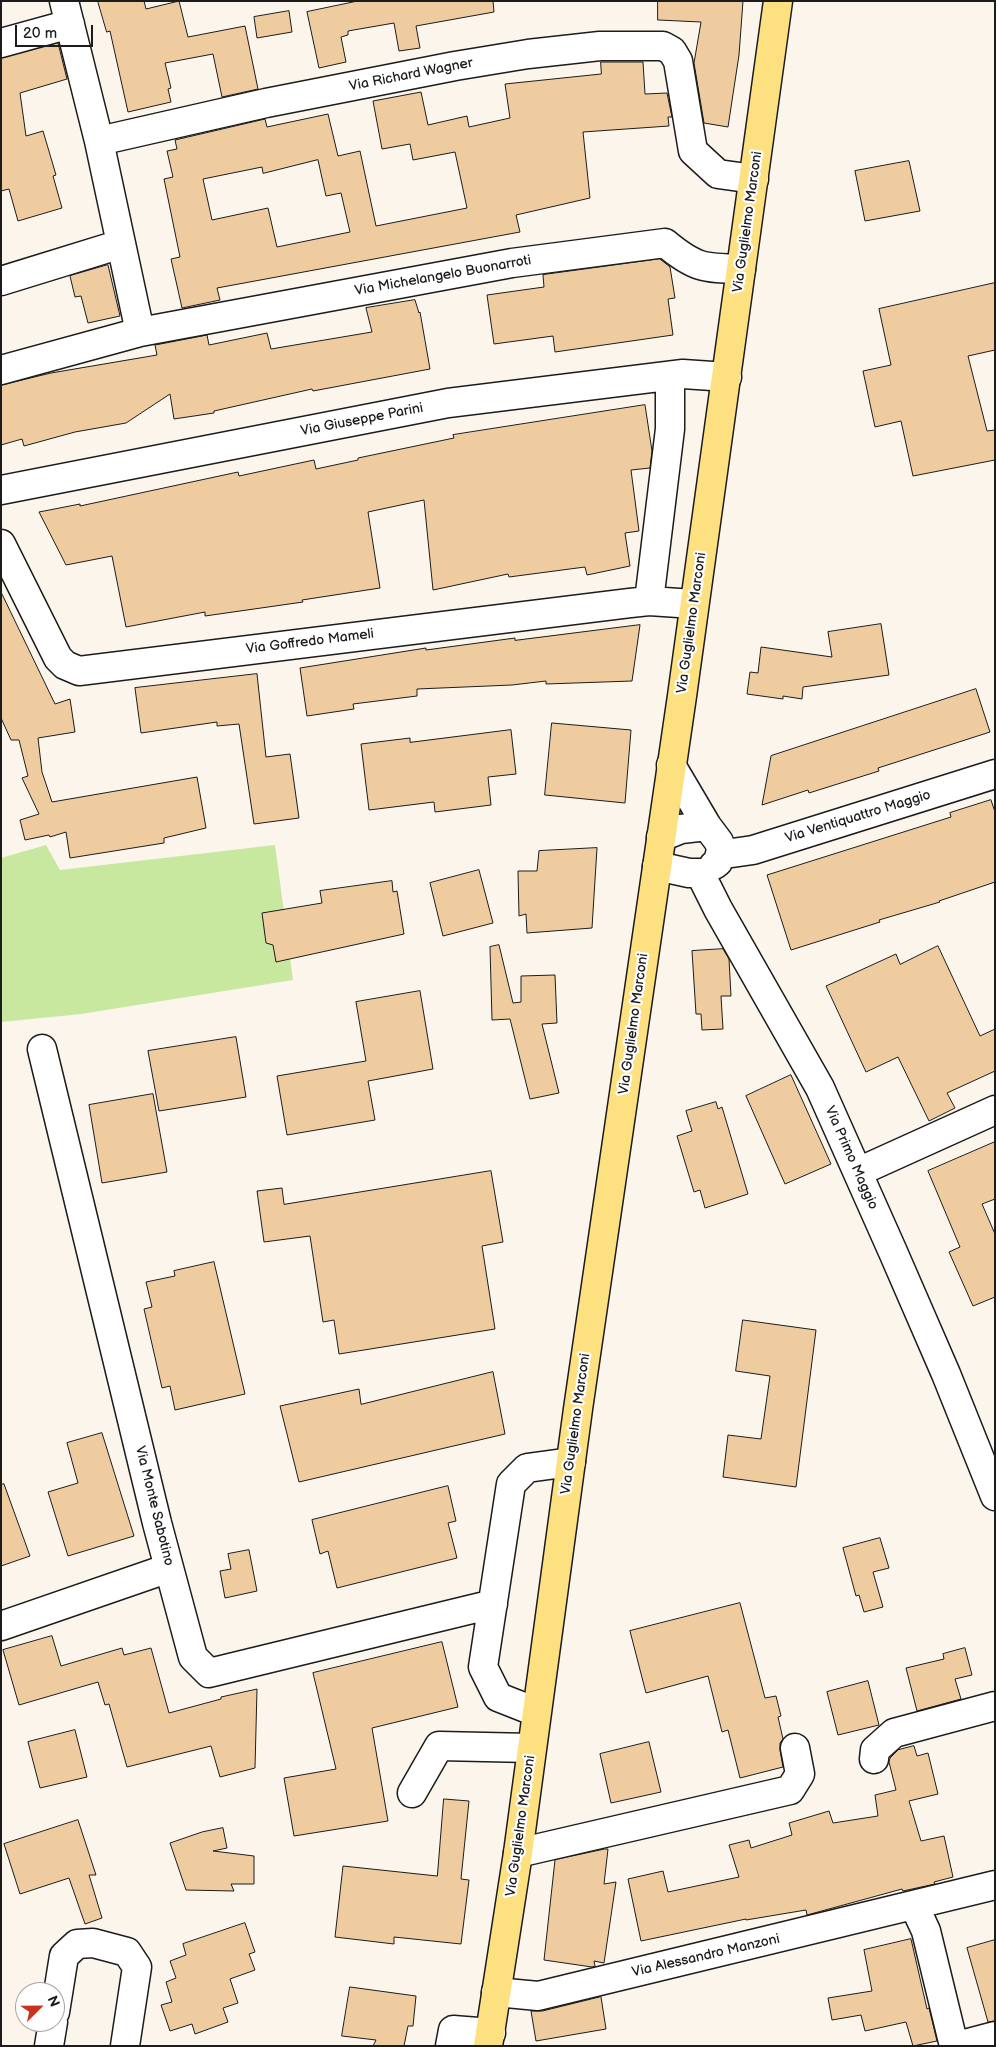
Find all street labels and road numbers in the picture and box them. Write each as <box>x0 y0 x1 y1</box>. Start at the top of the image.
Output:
street label: Via Richard Wagner <box>348 55 474 95</box>
street label: Via Guglielmo Marconi <box>730 150 766 294</box>
street label: Via Michelangelo Buonarroti <box>353 252 533 300</box>
street label: Via Giuseppe Parini <box>299 400 425 440</box>
street label: Via Guglielmo Marconi <box>674 551 710 695</box>
street label: Via Goffredo Mameli <box>245 626 375 658</box>
street label: Via Ventiquattro Maggio <box>783 787 933 847</box>
street label: Via Guglielmo Marconi <box>616 952 652 1096</box>
street label: Via Primo Maggio <box>821 1104 881 1212</box>
street label: Via Guglielmo Marconi <box>558 1352 594 1496</box>
street label: Via Monte Sabotino <box>131 1444 177 1568</box>
street label: Via Guglielmo Marconi <box>503 1754 539 1898</box>
street label: Via Alessandro Manzoni <box>630 1931 782 1981</box>

